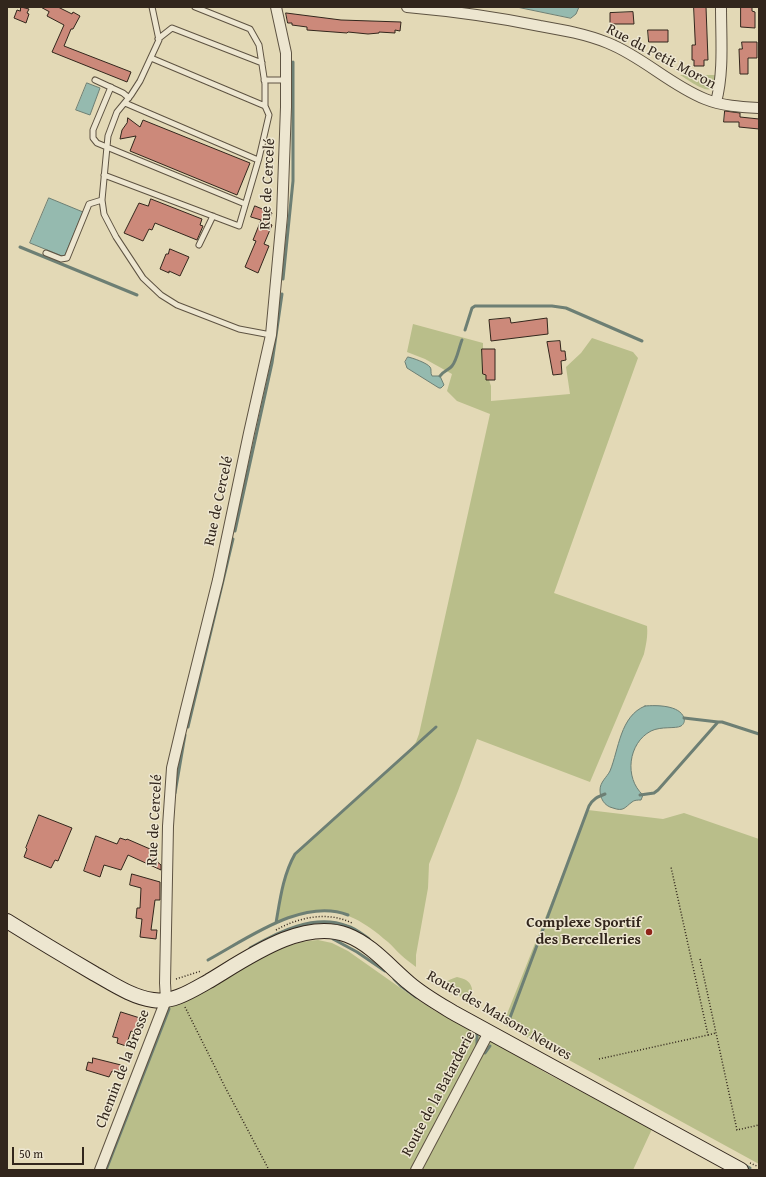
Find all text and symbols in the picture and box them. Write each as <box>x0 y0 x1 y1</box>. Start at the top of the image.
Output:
street label: Rue du Petit Moron <box>603 20 719 94</box>
street label: Rue de Cercelé <box>257 138 279 230</box>
street label: Rue de Cercelé <box>201 454 237 548</box>
street label: Rue de Cercelé <box>144 774 166 866</box>
place label: Complexe Sportif des Bercelleries <box>526 914 641 949</box>
marker: Complexe Sportif des Bercelleries <box>644 927 654 937</box>
street label: Route des Maisons Neuves <box>423 967 575 1065</box>
street label: Chemin de la Brosse <box>92 1007 154 1131</box>
street label: Route de la Batarderie <box>398 1028 480 1160</box>
scale bar <box>14 1139 86 1165</box>
text: 50 m <box>19 1145 43 1162</box>

